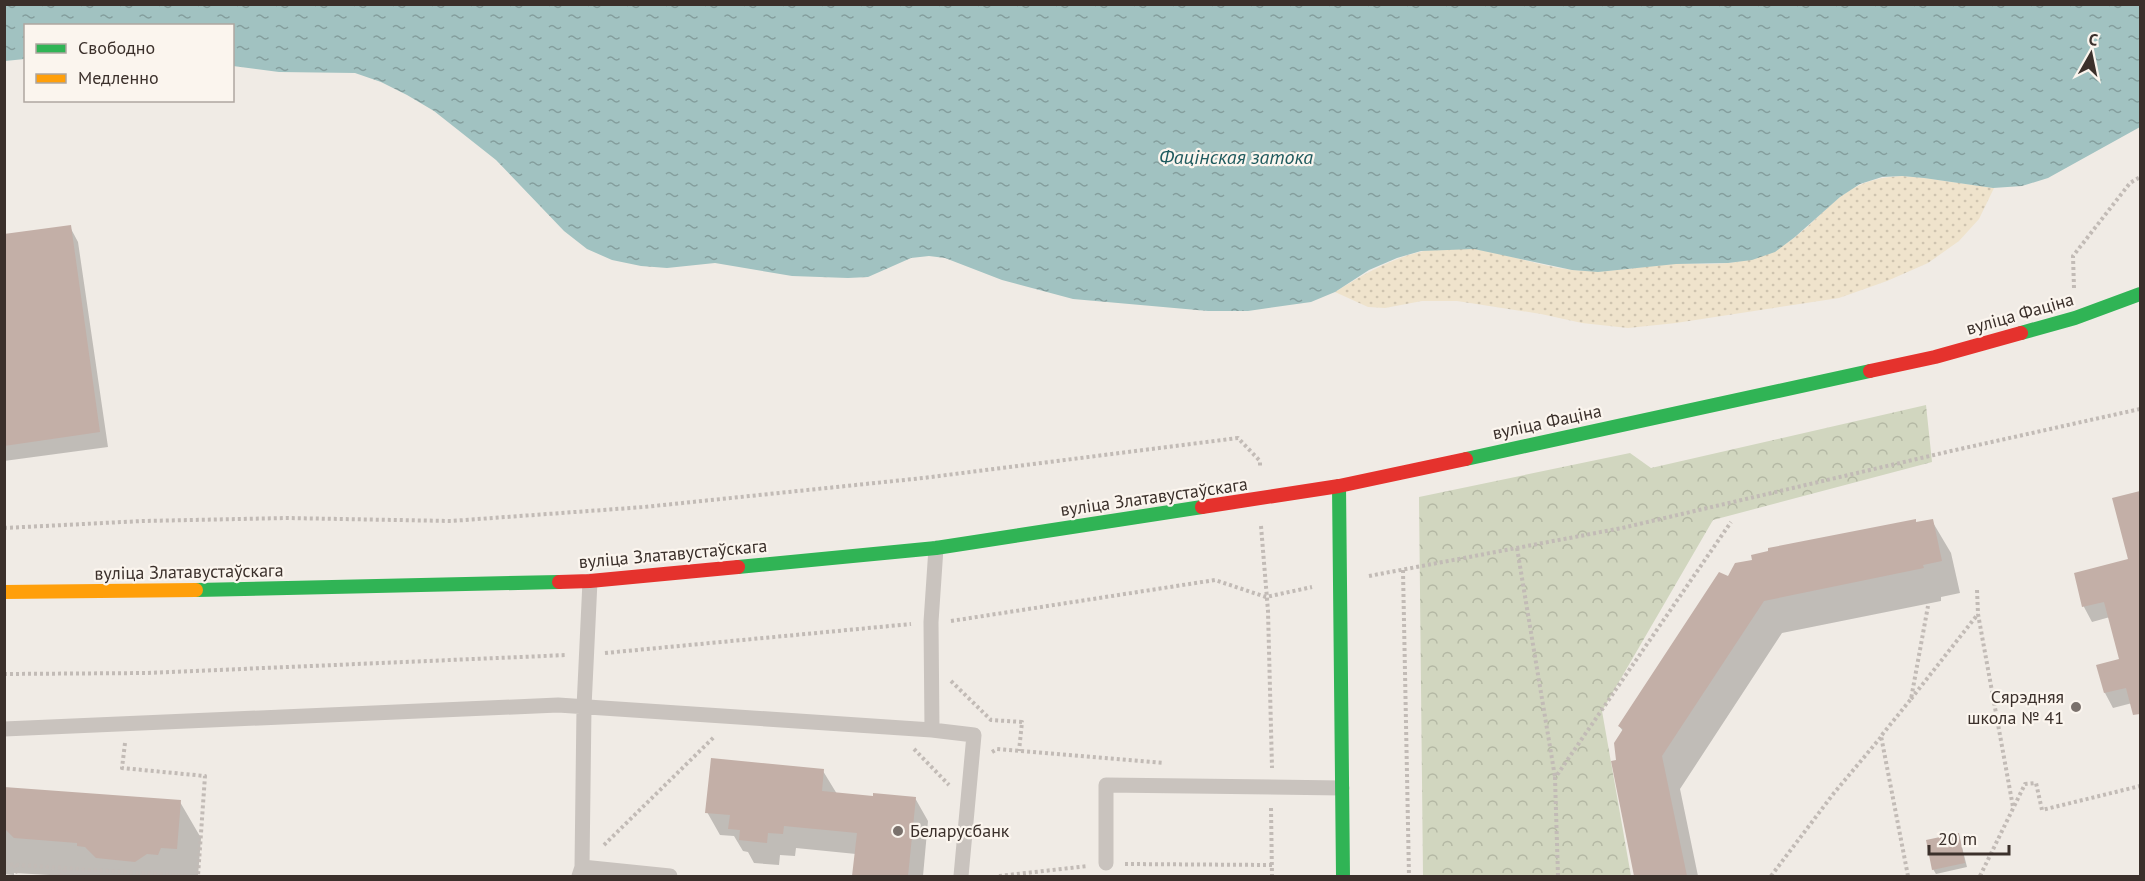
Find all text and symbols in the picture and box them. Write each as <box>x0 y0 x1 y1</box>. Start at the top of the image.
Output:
legend <box>24 24 234 102</box>
north arrow <box>2061 24 2121 84</box>
text: С <box>2087 29 2099 50</box>
text: Свободно <box>78 36 155 59</box>
text: Медленно <box>78 66 159 89</box>
water label: Фацінская затока <box>1159 144 1313 170</box>
street label: вуліца Фаціна <box>1963 287 2076 340</box>
street label: вуліца Фаціна <box>1490 399 1604 444</box>
street label: вуліца Златавустаўскага <box>1059 472 1249 521</box>
street label: вуліца Златавустаўскага <box>578 534 768 573</box>
street label: вуліца Златавустаўскага <box>94 558 284 585</box>
place label: Сярэдняя школа № 41 <box>1967 685 2064 729</box>
marker: Сярэдняя школа № 41 <box>2069 700 2083 714</box>
scale bar <box>1929 818 2008 856</box>
place label: Беларусбанк <box>910 819 1010 842</box>
marker: Беларусбанк <box>891 824 905 838</box>
text: 20 m <box>1938 827 1977 850</box>

